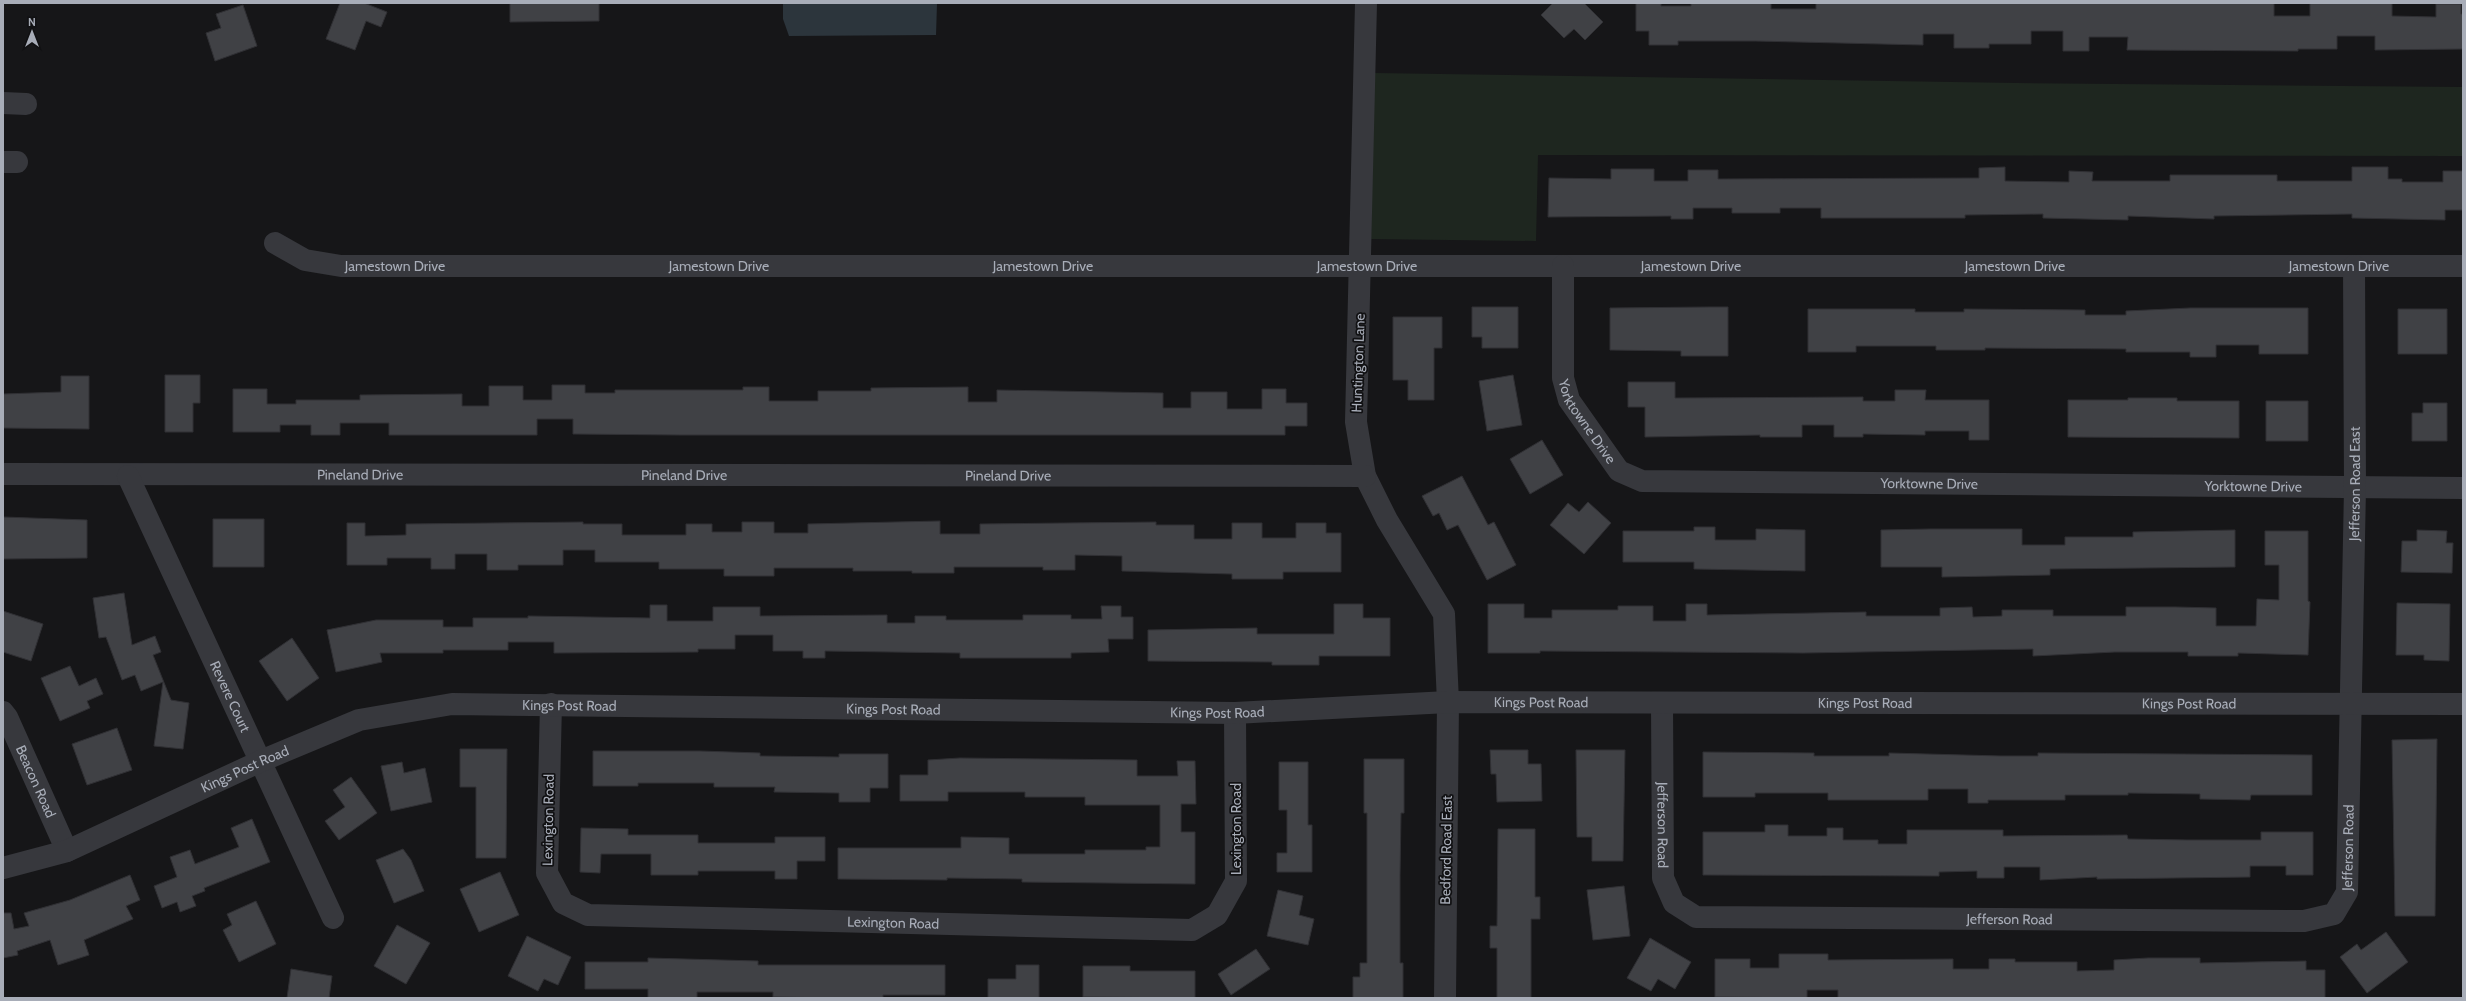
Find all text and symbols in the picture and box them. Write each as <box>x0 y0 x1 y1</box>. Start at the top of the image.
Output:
north arrow <box>12 12 52 52</box>
text: N <box>28 15 36 29</box>
street label: Jamestown Drive <box>344 257 445 275</box>
street label: Jamestown Drive <box>668 257 769 275</box>
street label: Jamestown Drive <box>992 257 1093 275</box>
street label: Jamestown Drive <box>1316 257 1417 275</box>
street label: Jamestown Drive <box>1640 257 1741 275</box>
street label: Jamestown Drive <box>1964 257 2065 275</box>
street label: Jamestown Drive <box>2288 257 2389 275</box>
street label: Huntington Lane <box>1347 313 1369 413</box>
street label: Yorktowne Drive <box>1554 376 1620 467</box>
street label: Jefferson Road East <box>2345 426 2364 542</box>
street label: Pineland Drive <box>317 465 403 484</box>
street label: Pineland Drive <box>641 466 727 484</box>
street label: Pineland Drive <box>965 466 1051 485</box>
street label: Yorktowne Drive <box>1880 474 1978 493</box>
street label: Yorktowne Drive <box>2204 477 2302 496</box>
street label: Revere Court <box>206 658 255 735</box>
street label: Kings Post Road <box>1494 693 1588 711</box>
street label: Kings Post Road <box>1818 694 1912 712</box>
street label: Kings Post Road <box>2142 694 2236 713</box>
street label: Kings Post Road <box>522 696 617 715</box>
street label: Kings Post Road <box>846 700 941 719</box>
street label: Kings Post Road <box>1170 702 1265 722</box>
street label: Kings Post Road <box>198 741 291 797</box>
street label: Beacon Road <box>12 742 60 821</box>
street label: Lexington Road <box>538 774 558 866</box>
street label: Jefferson Road <box>1653 781 1672 868</box>
street label: Lexington Road <box>1227 783 1245 875</box>
street label: Bedford Road East <box>1436 795 1456 905</box>
street label: Jefferson Road <box>2338 805 2358 892</box>
street label: Jefferson Road <box>1965 910 2053 928</box>
street label: Lexington Road <box>847 912 939 933</box>

